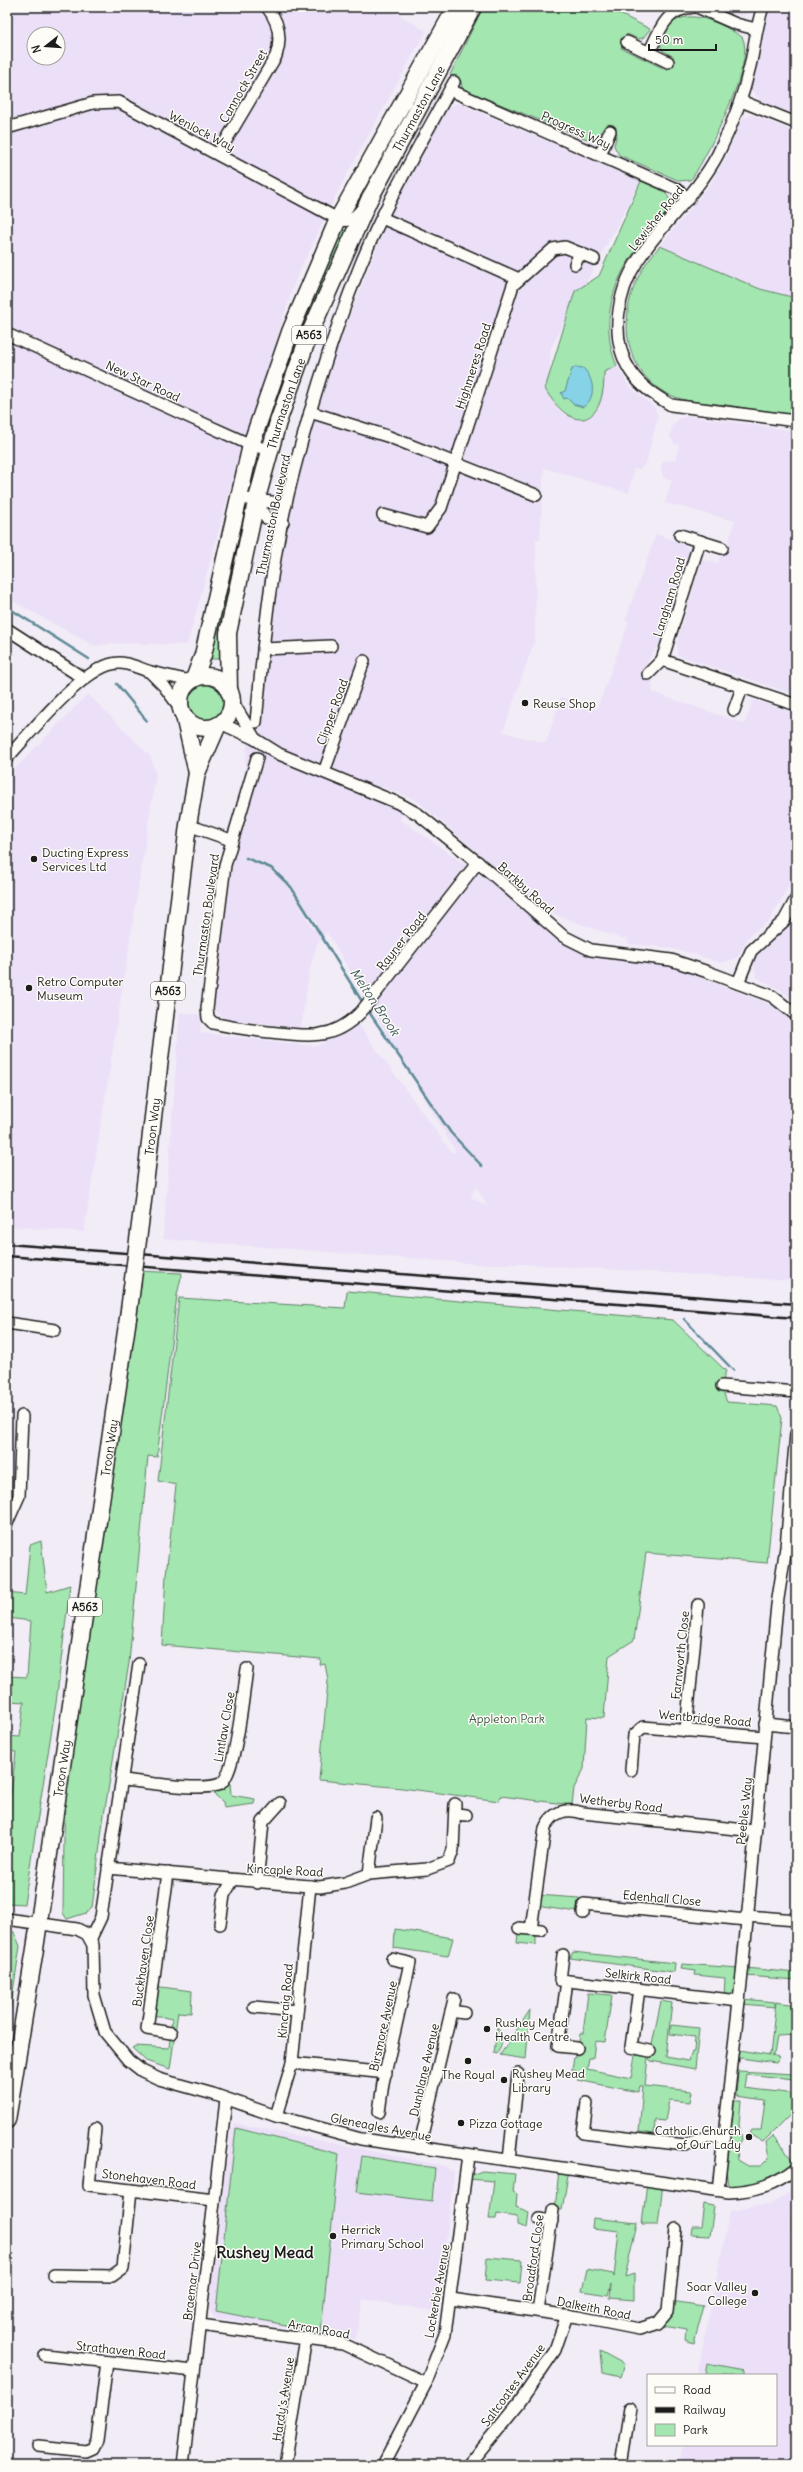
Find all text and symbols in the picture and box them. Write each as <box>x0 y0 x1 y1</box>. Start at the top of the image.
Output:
north arrow <box>26 26 66 66</box>
scale bar <box>649 26 716 52</box>
text: 50 m <box>655 32 684 47</box>
text: N <box>29 43 44 55</box>
street label: Cannock Street <box>216 47 270 125</box>
street label: Thurmaston Lane <box>389 63 448 154</box>
street label: Wenlock Way <box>166 107 238 155</box>
street label: Progress Way <box>539 108 613 152</box>
street label: Lewisher Road <box>625 182 687 254</box>
street label: Highmeres Road <box>452 321 494 411</box>
road number: A563 <box>292 326 326 344</box>
street label: Thurmaston Lane <box>263 356 308 451</box>
street label: New Star Road <box>103 357 183 405</box>
street label: Thurmaston Boulevard <box>253 453 293 577</box>
street label: Langham Road <box>650 555 688 639</box>
street label: Clipper Road <box>313 677 351 747</box>
place label: Reuse Shop <box>533 696 596 711</box>
marker: Reuse Shop <box>520 698 530 708</box>
place label: Ducting Express Services Ltd <box>42 845 128 874</box>
street label: Thurmaston Boulevard <box>190 853 222 977</box>
marker: Ducting Express Services Ltd <box>29 854 39 864</box>
street label: Barkby Road <box>495 859 557 917</box>
street label: Rayner Road <box>373 909 429 973</box>
water label: Melton Brook <box>346 965 405 1040</box>
place label: Retro Computer Museum <box>37 974 124 1003</box>
road number: A563 <box>151 982 185 1000</box>
marker: Retro Computer Museum <box>24 983 34 993</box>
street label: Troon Way <box>141 1097 163 1156</box>
street label: Troon Way <box>97 1418 121 1477</box>
road number: A563 <box>68 1598 102 1616</box>
street label: Farnworth Close <box>668 1610 692 1700</box>
street label: Lintlaw Close <box>210 1691 238 1763</box>
street label: Wentbridge Road <box>658 1706 752 1730</box>
park label: Appleton Park <box>469 1711 545 1726</box>
street label: Troon Way <box>50 1739 73 1798</box>
street label: Peebles Way <box>733 1776 755 1846</box>
street label: Wetherby Road <box>579 1790 663 1816</box>
street label: Kincaple Road <box>246 1860 324 1880</box>
street label: Edenhall Close <box>622 1887 702 1909</box>
street label: Buckhaven Close <box>129 1914 157 2008</box>
street label: Kincraig Road <box>274 1963 296 2039</box>
street label: Selkirk Road <box>604 1965 672 1987</box>
street label: Birsmore Avenue <box>366 1979 400 2073</box>
place label: Rushey Mead Health Centre <box>495 2015 569 2044</box>
street label: Dunblane Avenue <box>406 2022 442 2118</box>
marker: Rushey Mead Health Centre <box>482 2024 492 2034</box>
marker: The Royal <box>463 2056 473 2066</box>
place label: Rushey Mead Library <box>512 2066 585 2095</box>
place label: The Royal <box>441 2067 495 2082</box>
marker: Rushey Mead Library <box>499 2075 509 2085</box>
street label: Gleneagles Avenue <box>329 2110 433 2144</box>
place label: Pizza Cottage <box>469 2116 543 2131</box>
marker: Pizza Cottage <box>456 2118 466 2128</box>
place label: Catholic Church of Our Lady <box>655 2123 741 2152</box>
marker: Catholic Church of Our Lady <box>744 2132 754 2142</box>
street label: Stonehaven Road <box>101 2166 197 2192</box>
street label: Broadford Close <box>519 2214 547 2302</box>
place label: Herrick Primary School <box>341 2222 424 2251</box>
marker: Herrick Primary School <box>328 2231 338 2241</box>
street label: Braemar Drive <box>180 2241 204 2321</box>
district label: Rushey Mead <box>216 2242 314 2263</box>
street label: Lockerbie Avenue <box>421 2243 453 2339</box>
place label: Soar Valley College <box>686 2279 747 2308</box>
marker: Soar Valley College <box>750 2288 760 2298</box>
street label: Dalkeith Road <box>556 2293 632 2323</box>
street label: Arran Road <box>287 2316 351 2342</box>
street label: Strathaven Road <box>75 2338 167 2362</box>
street label: Saltcoates Avenue <box>478 2341 548 2429</box>
street label: Hardy's Avenue <box>269 2356 297 2442</box>
legend <box>647 2374 777 2446</box>
text: Road <box>683 2382 711 2397</box>
text: Railway <box>683 2402 726 2417</box>
text: Park <box>683 2422 708 2437</box>

